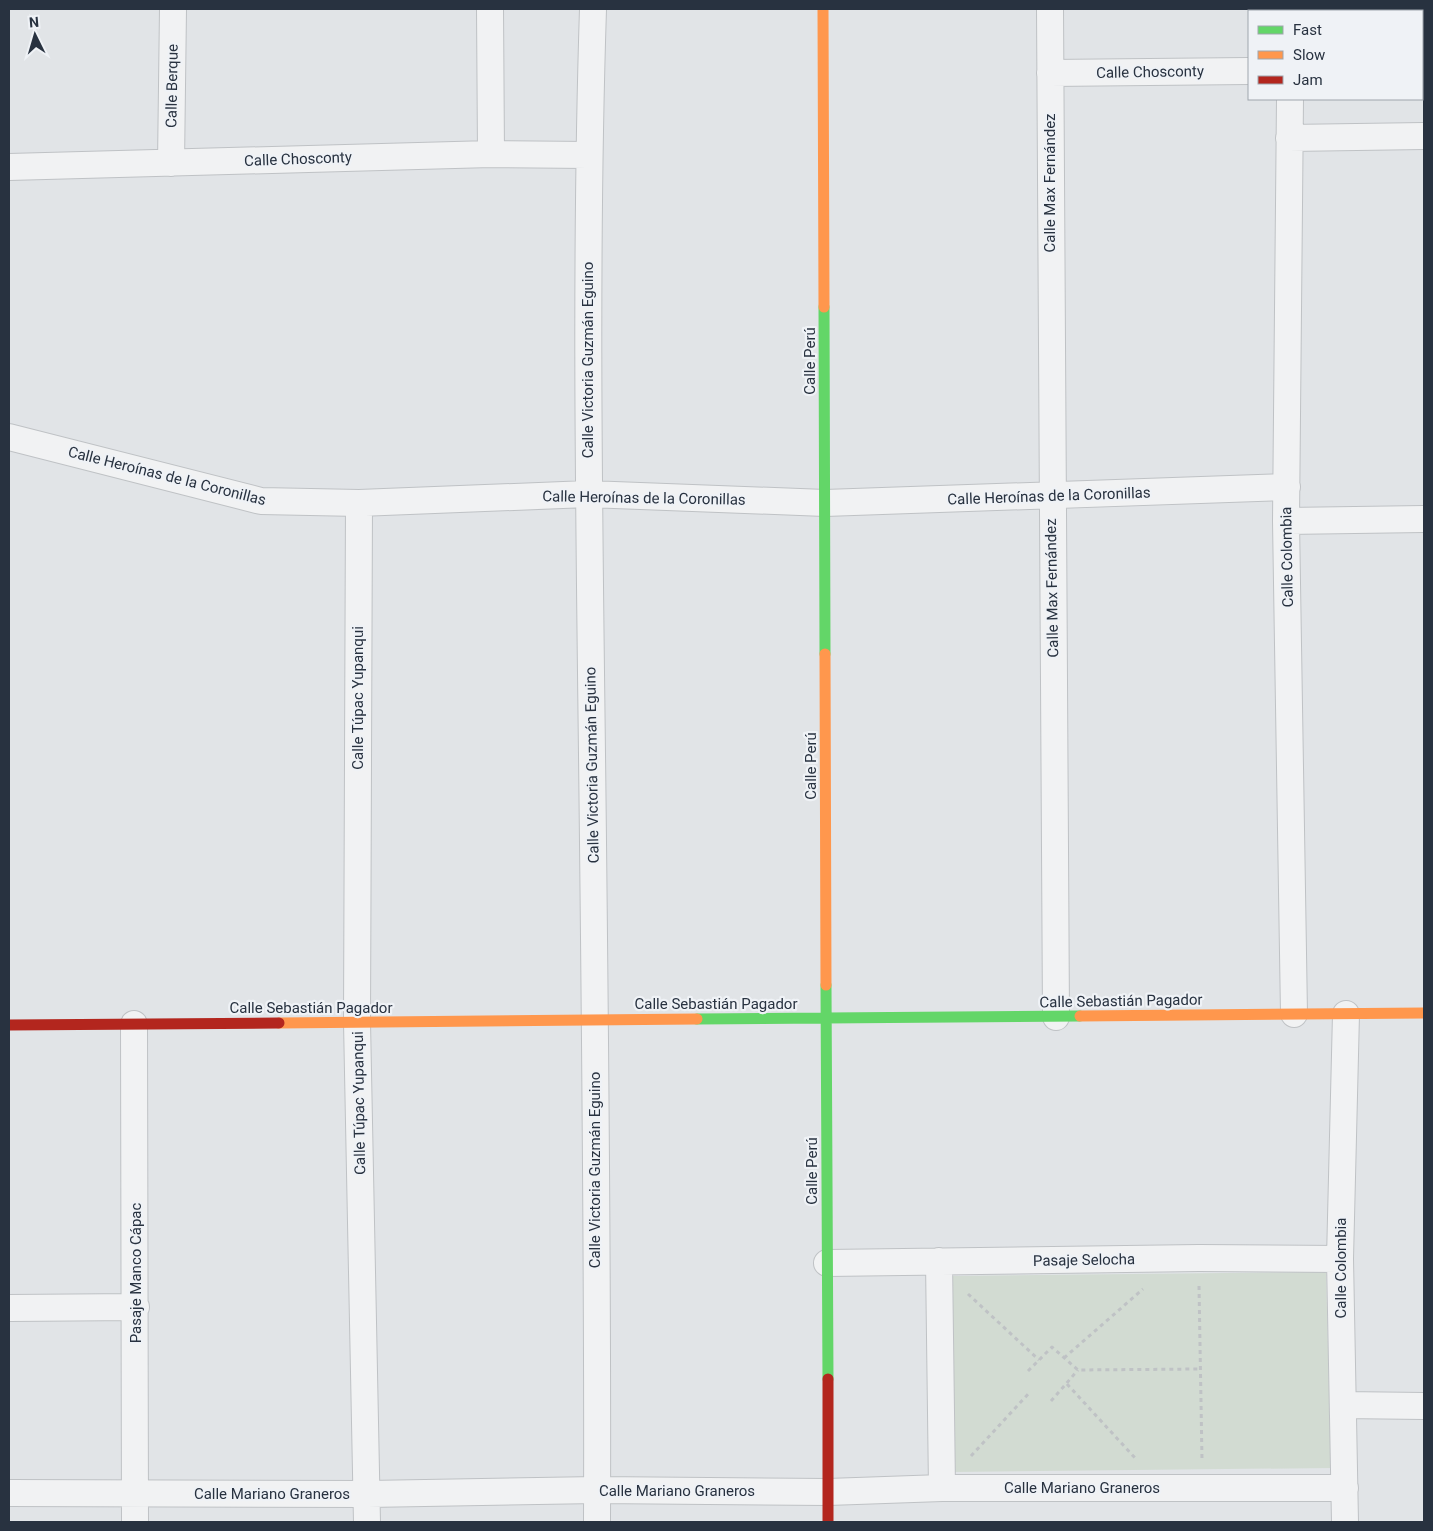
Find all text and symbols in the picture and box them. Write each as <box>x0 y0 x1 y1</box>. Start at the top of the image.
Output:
north arrow <box>10 10 60 60</box>
legend <box>1248 10 1423 100</box>
text: N <box>28 14 39 30</box>
text: Fast <box>1293 21 1322 39</box>
street label: Calle Berque <box>162 44 182 128</box>
text: Slow <box>1293 46 1325 64</box>
street label: Calle Chosconty <box>1096 62 1204 82</box>
text: Jam <box>1293 71 1323 89</box>
street label: Calle Max Fernández <box>1041 113 1059 253</box>
street label: Calle Chosconty <box>244 148 352 170</box>
street label: Calle Victoria Guzmán Eguino <box>579 262 597 458</box>
street label: Calle Perú <box>801 327 819 395</box>
street label: Calle Heroínas de la Coronillas <box>66 443 268 509</box>
street label: Calle Heroínas de la Coronillas <box>947 483 1151 509</box>
street label: Calle Heroínas de la Coronillas <box>542 487 746 509</box>
street label: Calle Colombia <box>1277 506 1297 608</box>
street label: Calle Max Fernández <box>1042 518 1062 658</box>
street label: Calle Túpac Yupanqui <box>349 626 367 770</box>
street label: Calle Victoria Guzmán Eguino <box>581 667 603 863</box>
street label: Calle Perú <box>802 732 820 800</box>
street label: Calle Sebastián Pagador <box>1039 991 1203 1011</box>
street label: Calle Sebastián Pagador <box>634 995 798 1013</box>
street label: Calle Sebastián Pagador <box>229 999 393 1017</box>
street label: Calle Túpac Yupanqui <box>349 1031 369 1175</box>
street label: Calle Victoria Guzmán Eguino <box>586 1072 604 1268</box>
street label: Calle Perú <box>803 1137 821 1205</box>
street label: Pasaje Manco Cápac <box>127 1202 145 1343</box>
street label: Calle Colombia <box>1332 1218 1350 1318</box>
street label: Pasaje Selocha <box>1033 1250 1135 1270</box>
street label: Calle Mariano Graneros <box>1004 1479 1160 1497</box>
street label: Calle Mariano Graneros <box>599 1482 755 1500</box>
street label: Calle Mariano Graneros <box>194 1485 350 1503</box>

